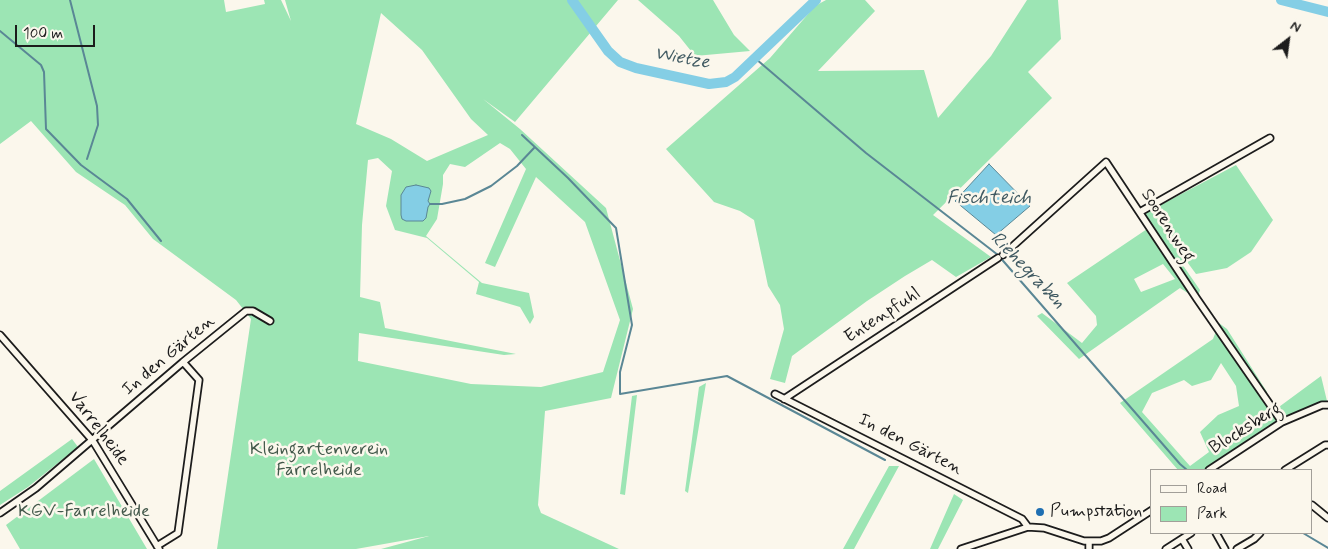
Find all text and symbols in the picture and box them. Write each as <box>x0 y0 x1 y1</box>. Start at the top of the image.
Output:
scale bar <box>18 15 98 47</box>
north arrow <box>1263 15 1313 65</box>
text: N <box>1287 17 1304 37</box>
text: 100 m <box>23 24 63 44</box>
water label: Wietze <box>653 43 711 75</box>
street label: Soorenweg <box>1135 185 1199 267</box>
water label: Fischteich <box>947 188 1031 210</box>
water label: Riehegraben <box>985 228 1069 314</box>
street label: Entenpfuhl <box>841 283 925 349</box>
street label: In den Gärten <box>118 311 220 401</box>
street label: Varrelheide <box>63 388 133 470</box>
street label: Blocksberg <box>1206 398 1286 460</box>
street label: In den Gärten <box>854 410 966 480</box>
park label: Kleingartenverein Farrelheide <box>250 439 388 482</box>
legend <box>1150 469 1313 534</box>
text: Road <box>1197 479 1227 499</box>
park label: KGV-Farrelheide <box>18 501 150 523</box>
place label: Pumpstation <box>1050 501 1142 523</box>
text: Park <box>1197 504 1227 524</box>
marker: Pumpstation <box>1034 506 1046 518</box>

